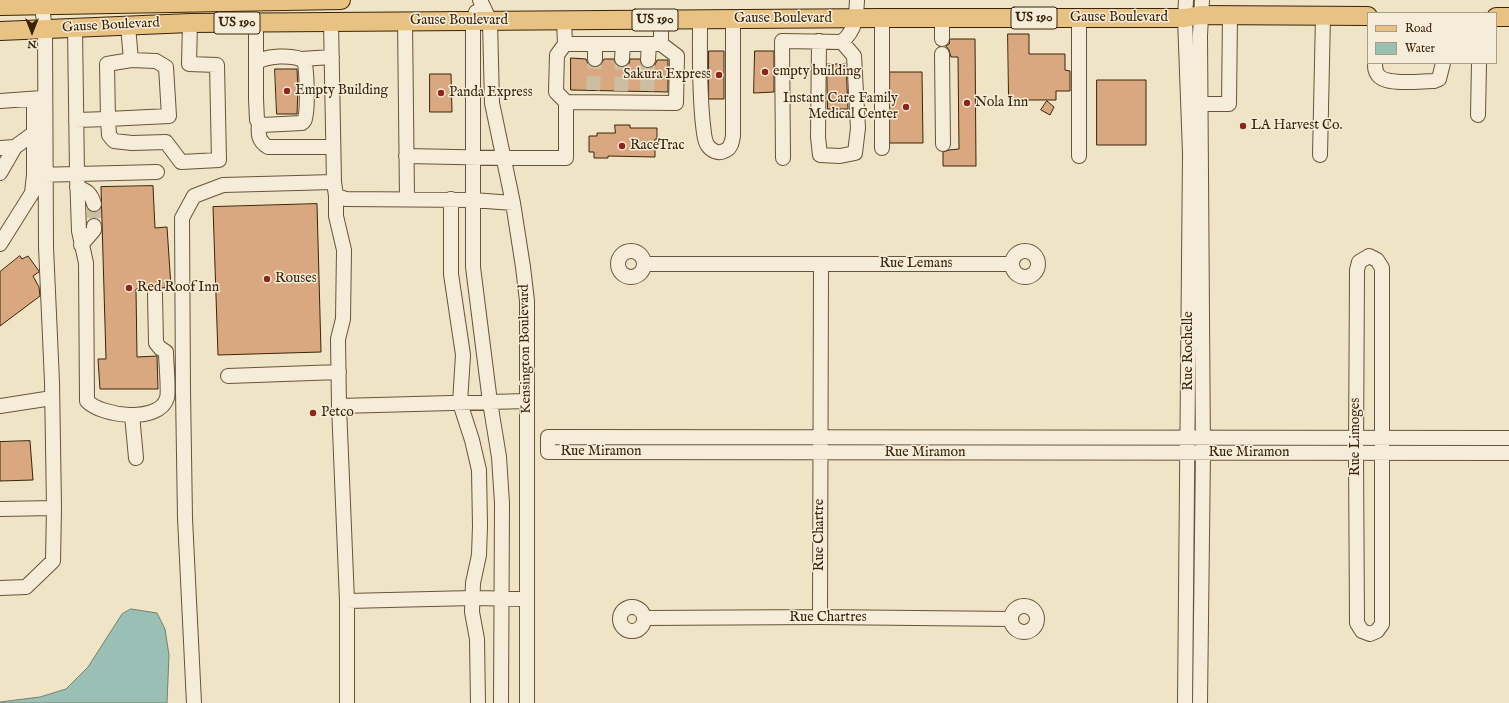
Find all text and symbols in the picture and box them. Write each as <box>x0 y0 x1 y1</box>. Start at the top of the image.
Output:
road number: US 190 <box>1011 7 1057 29</box>
road number: US 190 <box>632 9 678 31</box>
street label: Gause Boulevard <box>1070 10 1168 26</box>
street label: Gause Boulevard <box>734 11 832 27</box>
north arrow <box>12 12 52 52</box>
road number: US 190 <box>214 12 260 34</box>
legend <box>1367 12 1497 64</box>
street label: Gause Boulevard <box>410 13 508 29</box>
street label: Gause Boulevard <box>62 15 160 37</box>
text: Road <box>1405 21 1432 36</box>
text: N <box>27 37 37 51</box>
text: Water <box>1405 41 1435 56</box>
place label: empty building <box>773 64 861 80</box>
place label: Sakura Express <box>623 67 711 83</box>
marker: empty building <box>760 67 770 77</box>
marker: Sakura Express <box>714 70 724 80</box>
place label: Empty Building <box>295 83 388 99</box>
place label: Panda Express <box>449 85 533 101</box>
marker: Empty Building <box>282 86 292 96</box>
marker: Panda Express <box>436 88 446 98</box>
place label: Instant Care Family Medical Center <box>783 91 898 124</box>
place label: Nola Inn <box>975 95 1028 111</box>
marker: Nola Inn <box>962 98 972 108</box>
marker: Instant Care Family Medical Center <box>901 102 911 112</box>
place label: LA Harvest Co. <box>1251 118 1343 134</box>
marker: LA Harvest Co. <box>1238 121 1248 131</box>
place label: RaceTrac <box>630 138 684 154</box>
marker: RaceTrac <box>617 141 627 151</box>
street label: Rue Lemans <box>879 256 953 272</box>
place label: Rouses <box>275 271 317 287</box>
marker: Rouses <box>262 274 272 284</box>
place label: Red Roof Inn <box>137 280 219 296</box>
marker: Red Roof Inn <box>124 283 134 293</box>
street label: Kensington Boulevard <box>516 284 536 414</box>
street label: Rue Rochelle <box>1181 311 1197 391</box>
street label: Rue Limoges <box>1348 398 1364 476</box>
place label: Petco <box>321 405 354 421</box>
marker: Petco <box>308 408 318 418</box>
street label: Rue Miramon <box>560 444 642 460</box>
street label: Rue Miramon <box>884 445 966 461</box>
street label: Rue Miramon <box>1208 445 1290 461</box>
street label: Rue Chartre <box>812 499 828 571</box>
street label: Rue Chartres <box>789 610 867 626</box>

